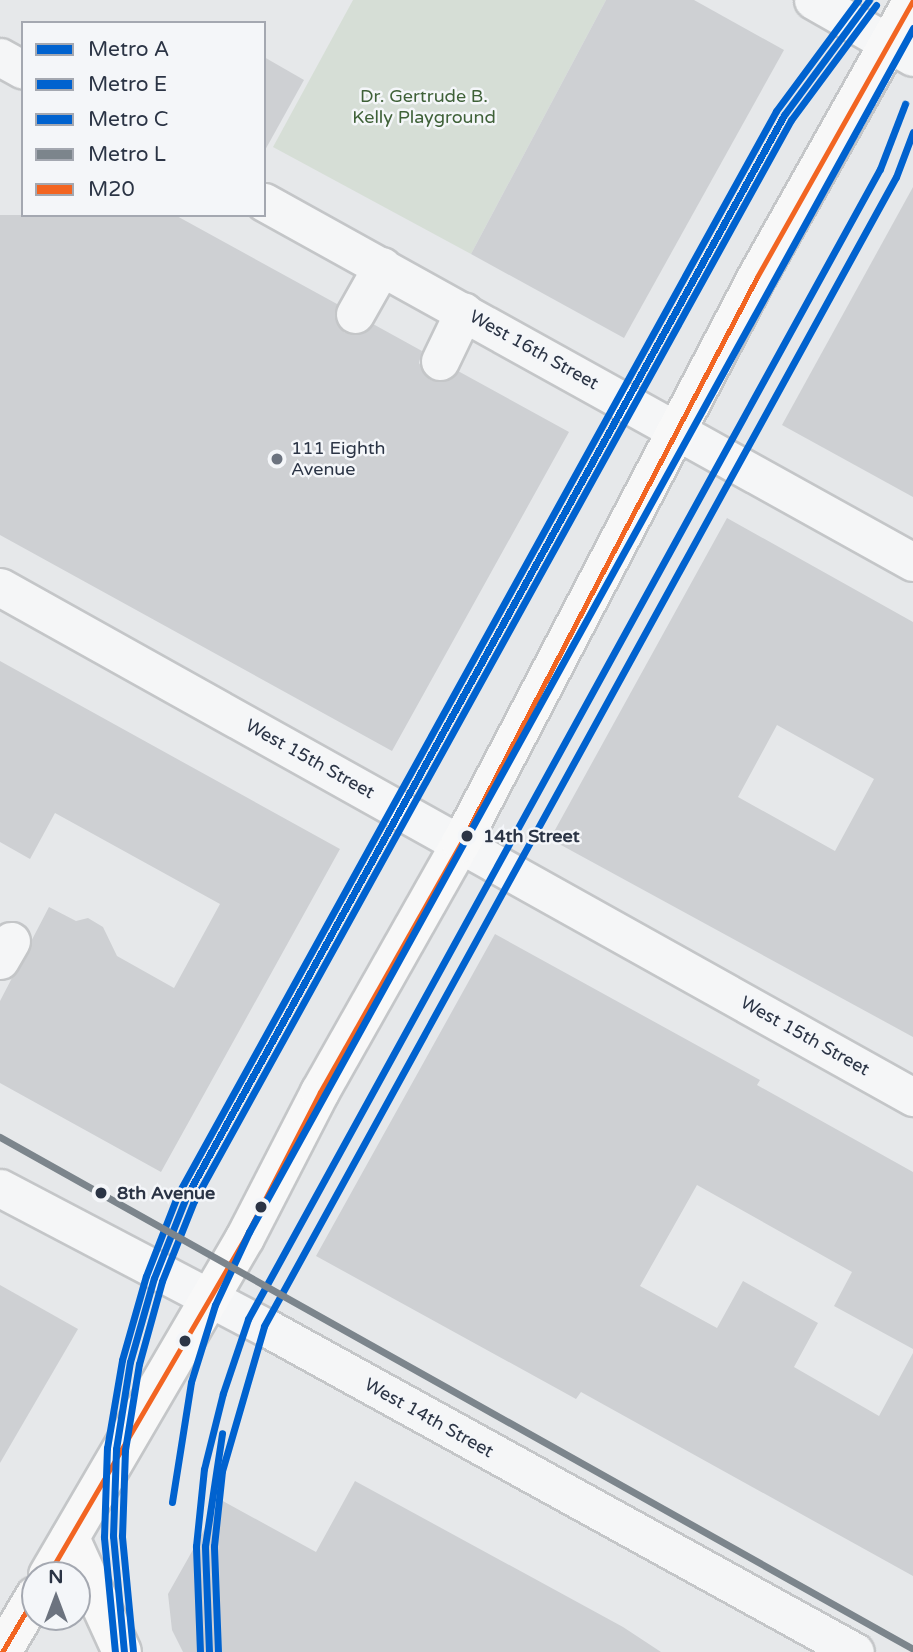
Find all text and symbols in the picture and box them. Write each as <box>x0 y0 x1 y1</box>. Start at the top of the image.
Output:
legend <box>21 21 266 217</box>
text: Metro A <box>88 37 170 62</box>
text: Metro E <box>88 72 167 97</box>
park label: Dr. Gertrude B. Kelly Playground <box>352 86 496 128</box>
text: Metro C <box>88 107 168 132</box>
text: Metro L <box>88 142 166 167</box>
text: M20 <box>88 177 135 202</box>
street label: West 16th Street <box>466 306 602 394</box>
place label: 111 Eighth Avenue <box>291 438 385 480</box>
marker: 111 Eighth Avenue <box>269 451 285 467</box>
street label: West 15th Street <box>242 715 378 803</box>
place label: 14th Street <box>483 825 580 847</box>
marker: 14th Street <box>457 826 477 846</box>
street label: West 15th Street <box>737 992 873 1080</box>
place label: 8th Avenue <box>117 1182 215 1204</box>
marker: 8th Avenue <box>91 1183 111 1203</box>
unlabelled marker <box>254 1200 268 1214</box>
unlabelled marker <box>178 1334 192 1348</box>
street label: West 14th Street <box>361 1374 497 1462</box>
north arrow <box>21 1561 91 1631</box>
text: N <box>48 1566 64 1588</box>

